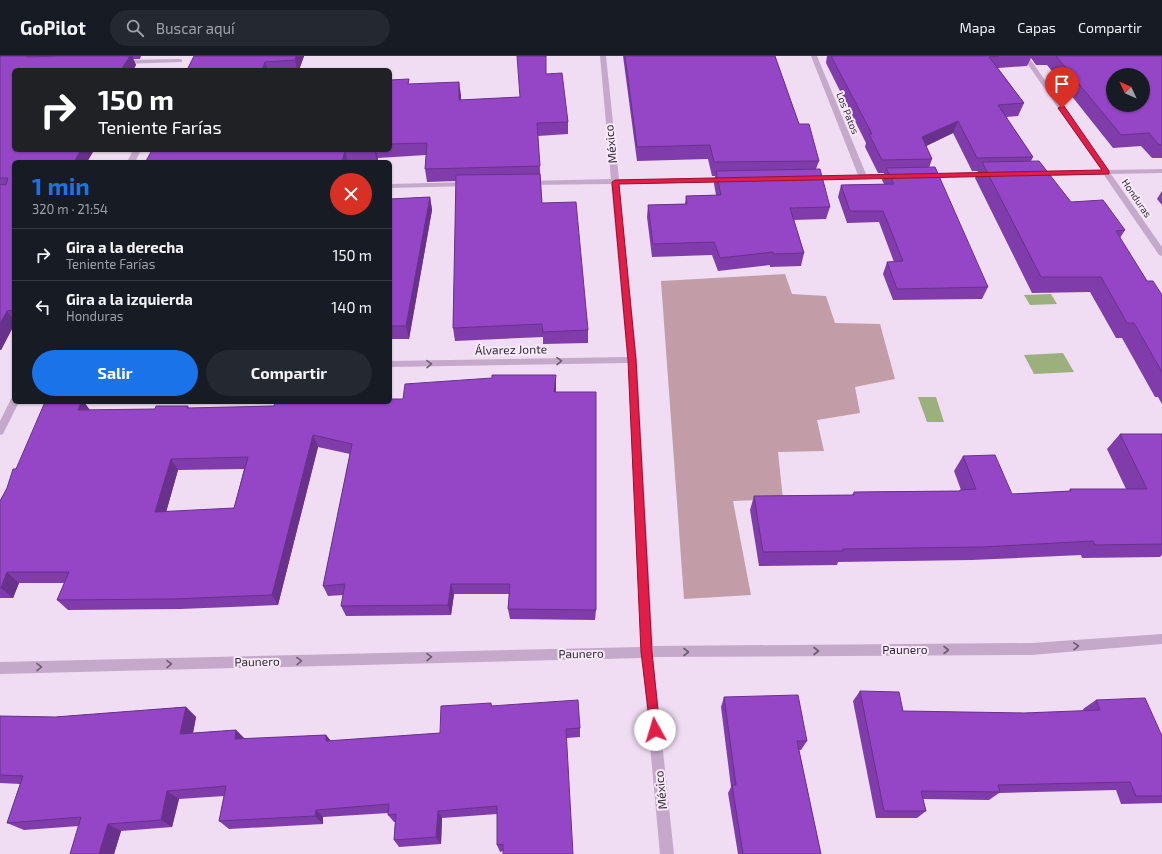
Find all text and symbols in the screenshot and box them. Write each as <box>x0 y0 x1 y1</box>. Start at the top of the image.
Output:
search box <box>110 10 390 46</box>
text: GoPilot <box>20 16 86 39</box>
icon: search <box>124 17 146 39</box>
text: Buscar aquí <box>156 19 235 37</box>
text: Mapa <box>960 19 995 36</box>
text: Capas <box>1017 19 1056 36</box>
text: Compartir <box>1078 19 1142 36</box>
pin <box>1045 67 1079 108</box>
north arrow <box>1106 68 1150 112</box>
map controls <box>1106 68 1150 112</box>
icon: arrive <box>1051 73 1073 95</box>
text: 150 m <box>98 82 174 116</box>
icon: right <box>32 84 84 136</box>
street label: Los Patos <box>834 90 862 136</box>
text: Teniente Farías <box>98 116 222 138</box>
street label: México <box>601 124 619 164</box>
text: 1 min <box>32 171 90 200</box>
button: close <box>330 173 372 215</box>
street label: Honduras <box>1120 176 1154 220</box>
text: 320 m · 21:54 <box>32 201 108 217</box>
text: Gira a la derecha <box>66 238 184 256</box>
icon: right <box>32 244 54 266</box>
text: 150 m <box>332 246 372 264</box>
text: Teniente Farías <box>66 256 155 272</box>
text: Gira a la izquierda <box>66 290 193 308</box>
icon: left <box>32 296 54 318</box>
text: 140 m <box>331 298 372 316</box>
text: Honduras <box>66 308 123 324</box>
street label: Álvarez Jonte <box>475 341 547 357</box>
button: Salir <box>32 350 198 396</box>
button: Compartir <box>206 350 372 396</box>
one-way arrow <box>556 357 562 366</box>
one-way arrow <box>426 360 432 368</box>
one-way arrow <box>1073 641 1079 650</box>
street label: Paunero <box>882 642 928 656</box>
street label: Paunero <box>558 646 604 660</box>
one-way arrow <box>943 646 949 654</box>
one-way arrow <box>813 647 819 655</box>
one-way arrow <box>683 648 689 656</box>
one-way arrow <box>426 653 432 662</box>
street label: Paunero <box>234 654 280 668</box>
one-way arrow <box>296 656 302 665</box>
one-way arrow <box>166 660 172 668</box>
one-way arrow <box>36 663 42 671</box>
position arrow <box>634 709 676 751</box>
street label: México <box>651 770 669 810</box>

